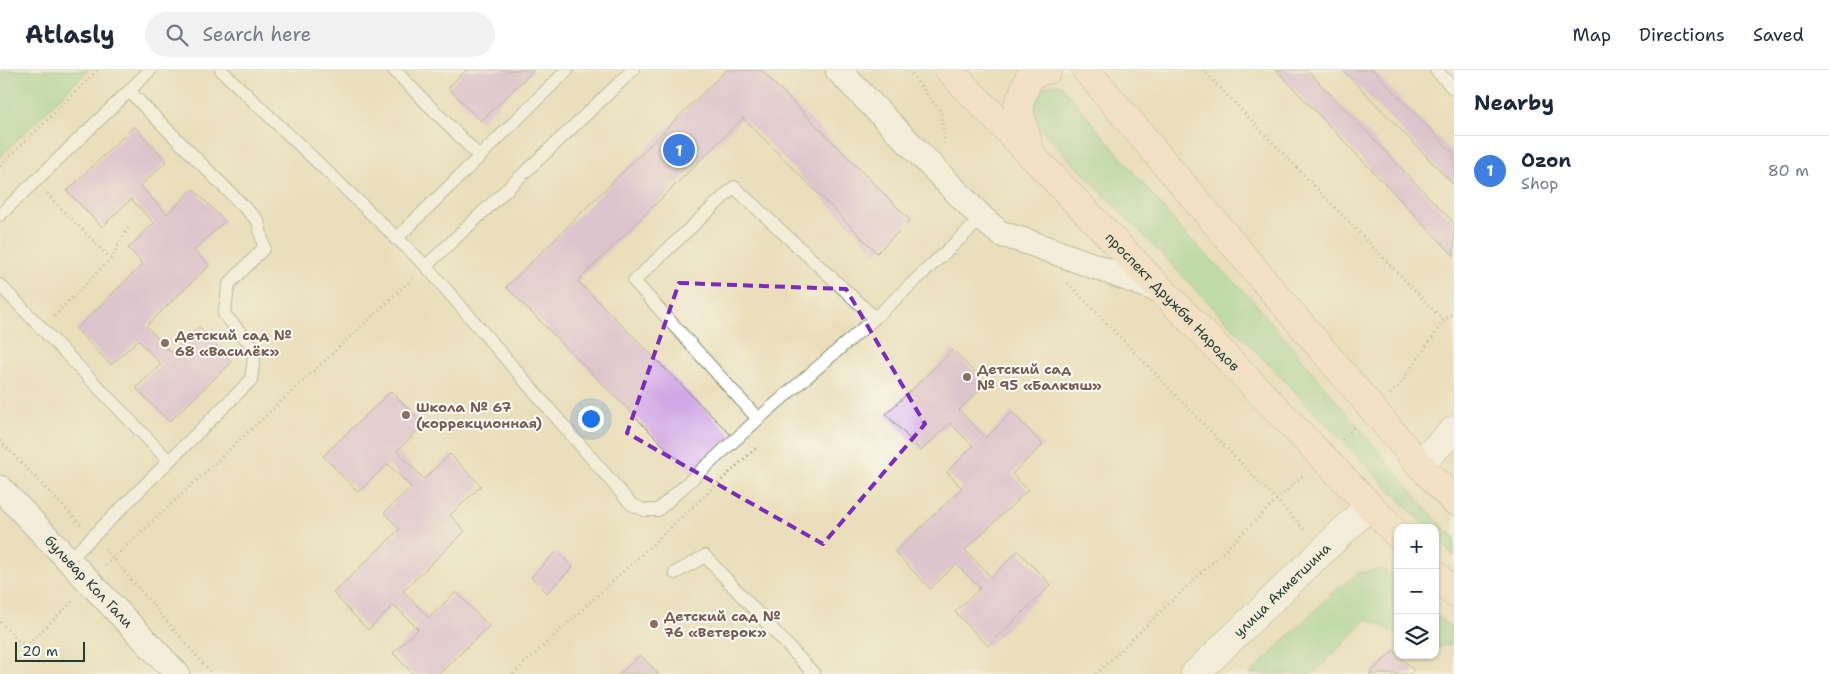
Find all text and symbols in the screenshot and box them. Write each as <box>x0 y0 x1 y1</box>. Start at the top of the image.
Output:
search box <box>145 12 495 57</box>
text: Atlasly <box>25 19 115 51</box>
icon: search <box>163 21 191 49</box>
text: Search here <box>203 22 311 47</box>
text: Map <box>1573 23 1611 47</box>
text: Directions <box>1639 23 1725 47</box>
text: Saved <box>1753 23 1804 47</box>
text: Nearby <box>1474 89 1554 117</box>
pin: 1 <box>663 131 695 169</box>
text: Ozon <box>1521 148 1571 173</box>
text: 1 <box>1486 160 1494 181</box>
text: 80 m <box>1768 160 1809 181</box>
text: Shop <box>1521 173 1558 194</box>
street label: проспект Дружбы Народов <box>1102 228 1244 375</box>
place label: Детский сад № 68 «Василёк» <box>175 326 292 360</box>
marker: Детский сад № 68 «Василёк» <box>159 337 171 349</box>
place label: Детский сад № 95 «Балкыш» <box>977 360 1102 394</box>
marker: Детский сад № 95 «Балкыш» <box>961 371 973 383</box>
place label: Школа № 67 (коррекционная) <box>416 398 542 432</box>
your location <box>578 406 604 432</box>
marker: Школа № 67 (коррекционная) <box>400 409 412 421</box>
map controls <box>1394 524 1439 659</box>
button: + <box>1394 524 1439 569</box>
street label: бульвар Кол Гали <box>41 531 137 631</box>
street label: улица Ахметшина <box>1230 539 1335 641</box>
button: − <box>1394 569 1439 614</box>
place label: Детский сад № 76 «Ветерок» <box>664 607 781 641</box>
button: layers <box>1394 614 1439 659</box>
marker: Детский сад № 76 «Ветерок» <box>648 618 660 630</box>
scale bar <box>15 639 85 662</box>
text: 20 m <box>22 642 58 660</box>

